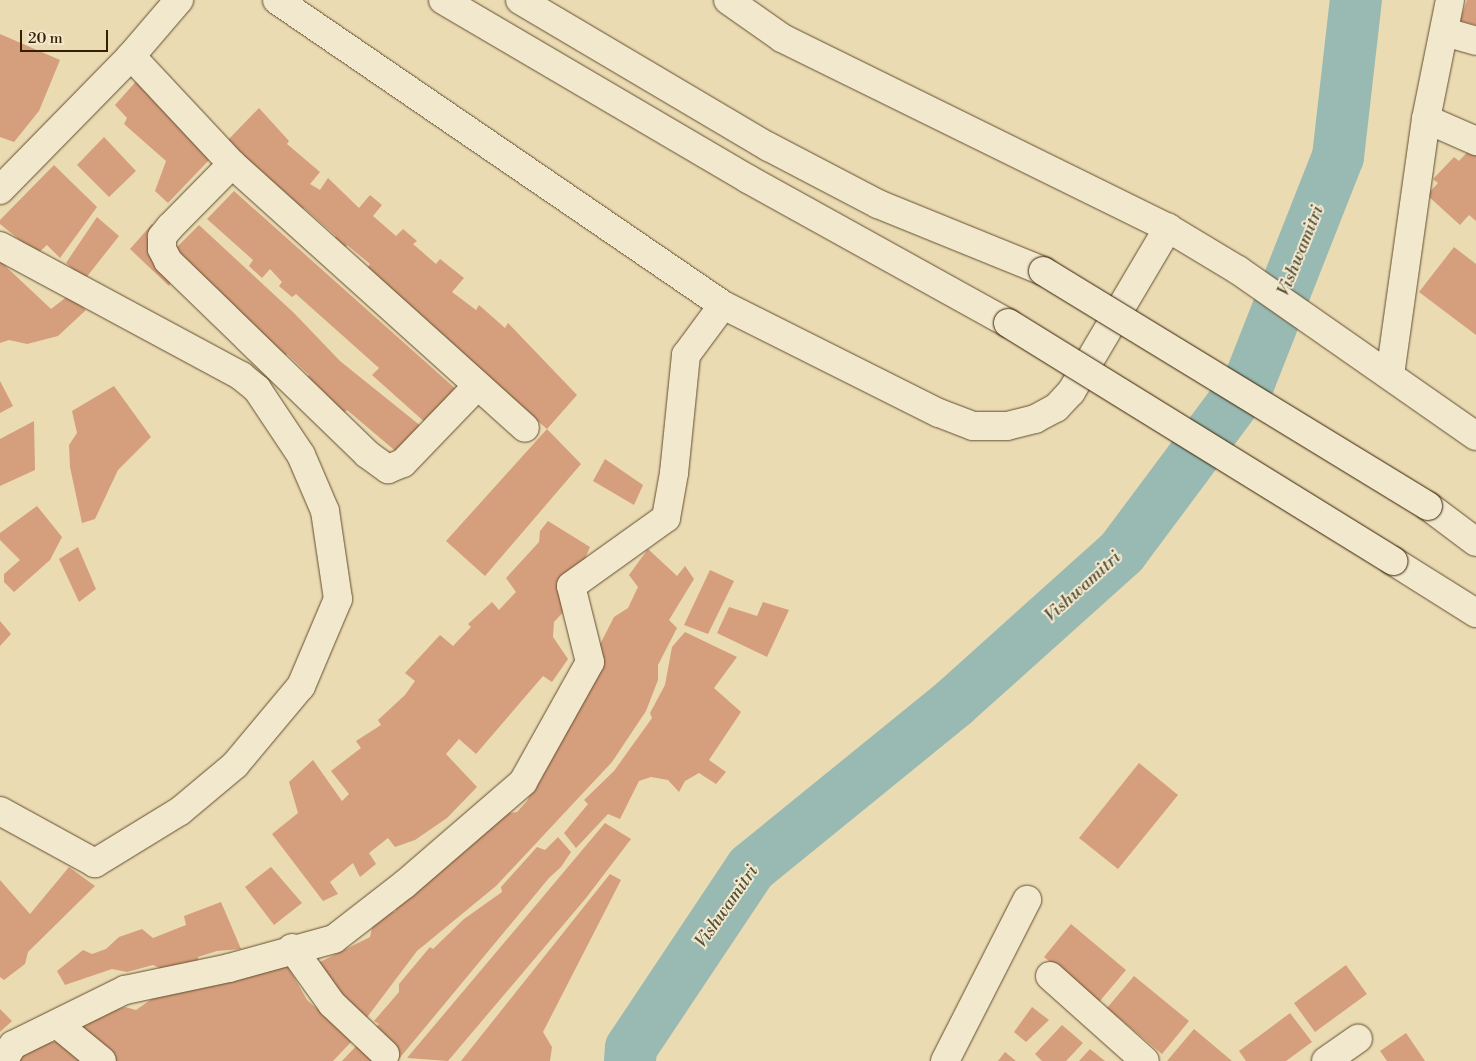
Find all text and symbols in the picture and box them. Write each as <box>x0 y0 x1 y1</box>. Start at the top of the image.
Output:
scale bar <box>22 20 110 52</box>
text: 20 m <box>28 29 63 48</box>
water label: Vishwamitri <box>1273 203 1329 299</box>
water label: Vishwamitri <box>1040 547 1126 627</box>
water label: Vishwamitri <box>691 862 763 952</box>

